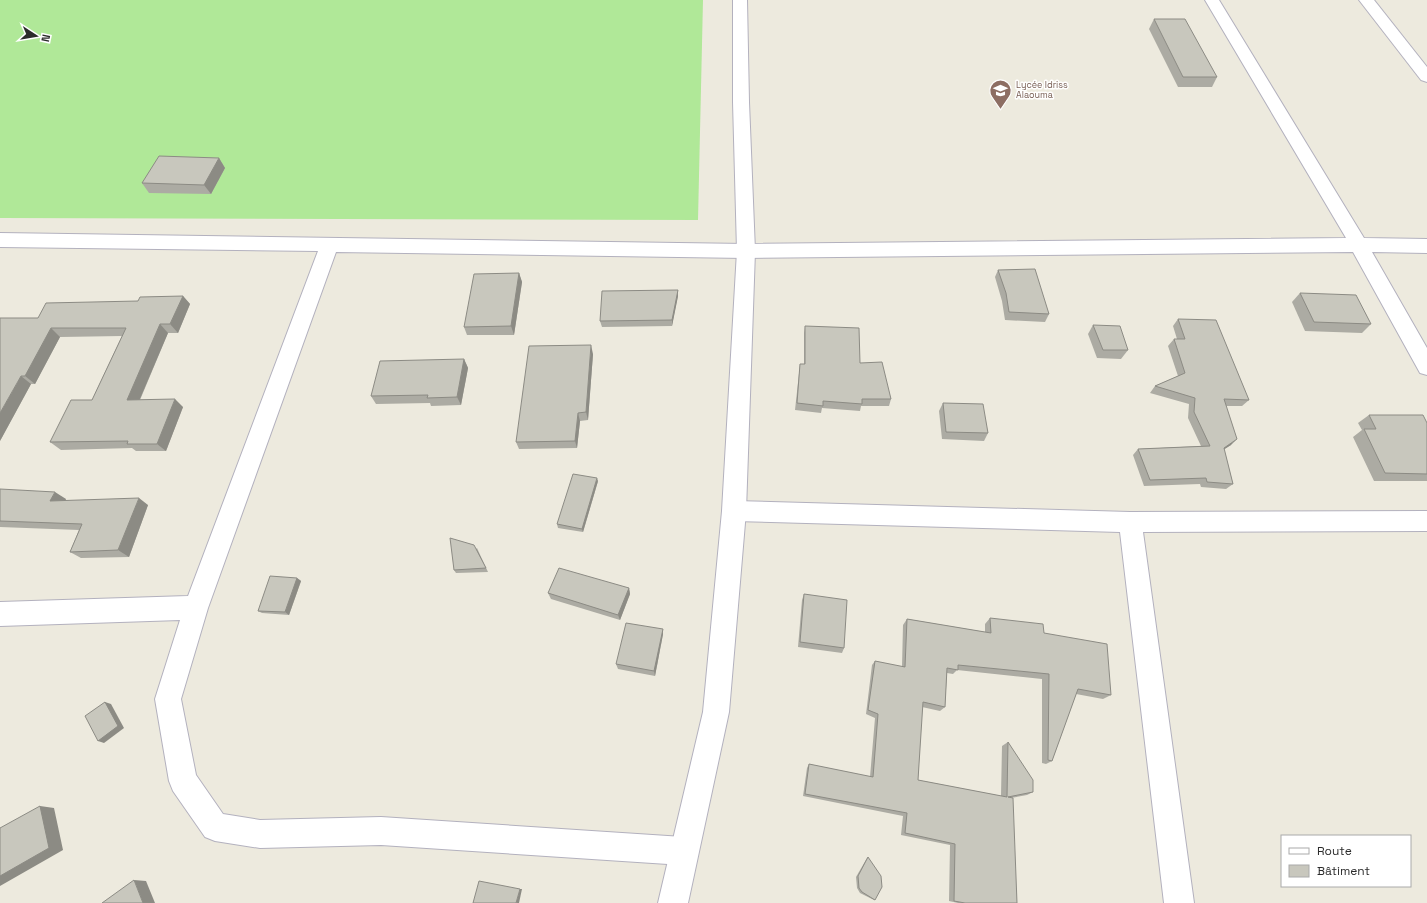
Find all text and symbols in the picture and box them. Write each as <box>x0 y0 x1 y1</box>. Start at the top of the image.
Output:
north arrow <box>16 16 56 56</box>
text: N <box>38 33 53 43</box>
school or university icon: Lycée Idriss Alaouma <box>987 77 1013 110</box>
place label: Lycée Idriss Alaouma <box>1016 79 1068 101</box>
legend <box>1281 835 1411 887</box>
text: Route <box>1317 843 1352 859</box>
text: Bâtiment <box>1317 863 1370 879</box>

